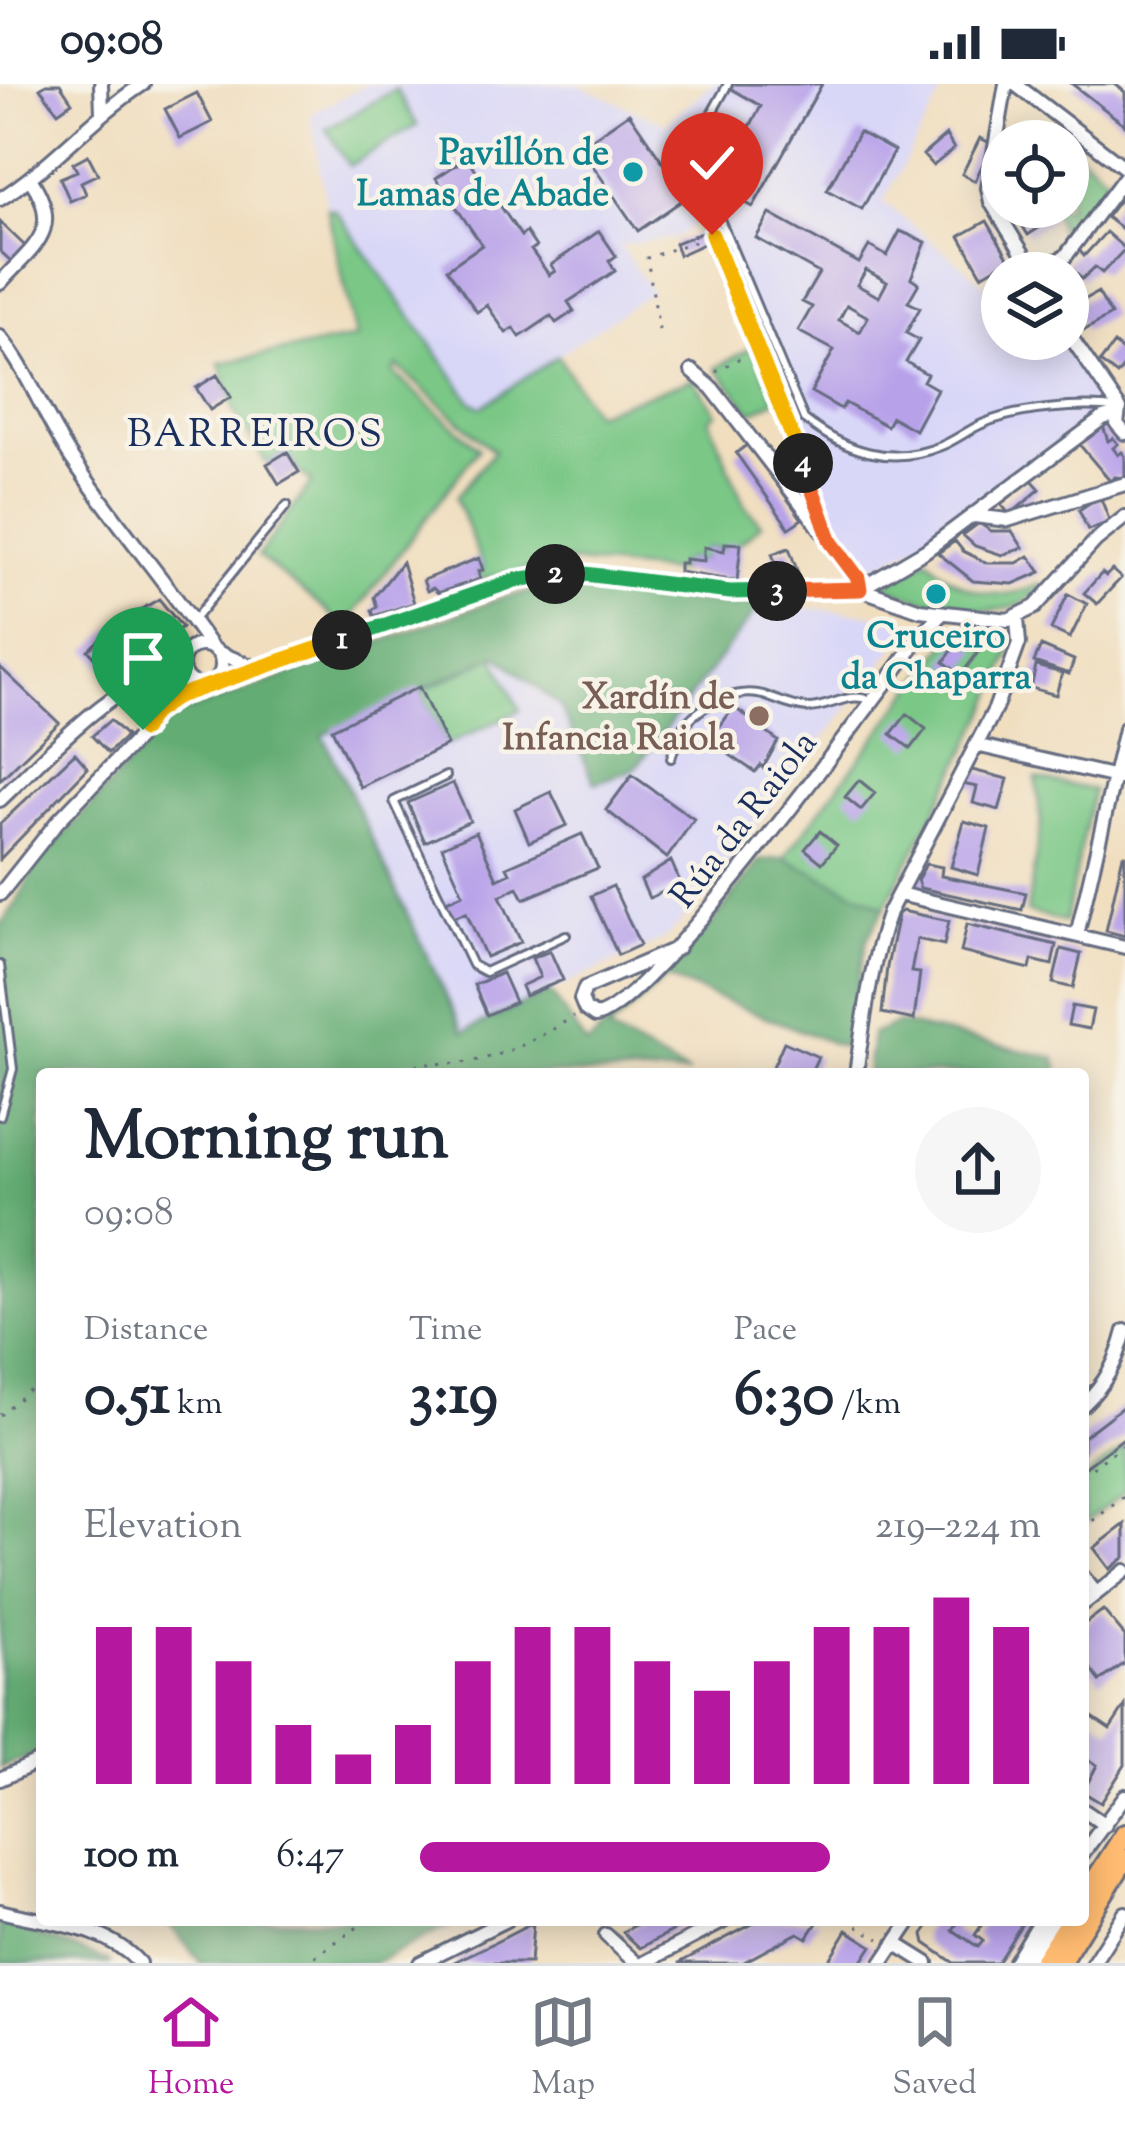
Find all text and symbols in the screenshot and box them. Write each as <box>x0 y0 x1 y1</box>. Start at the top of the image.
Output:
text: 09:08 <box>60 10 163 75</box>
pin <box>661 112 763 235</box>
map controls <box>981 120 1089 360</box>
button: locate <box>981 120 1089 228</box>
place label: Pavillón de Lamas de Abade <box>357 129 609 222</box>
icon: check <box>679 130 745 196</box>
marker: Pavillón de Lamas de Abade <box>620 159 646 185</box>
button: layers <box>981 252 1089 360</box>
district label: BARREIROS <box>127 409 385 465</box>
pin: 4 <box>773 433 833 493</box>
text: 4 <box>795 439 811 487</box>
pin: 2 <box>525 544 585 604</box>
text: 2 <box>547 550 563 598</box>
pin: 3 <box>747 561 807 621</box>
text: 3 <box>770 567 784 615</box>
marker: Cruceiro da Chaparra <box>923 581 949 607</box>
pin <box>92 607 194 730</box>
pin: 1 <box>312 610 372 670</box>
place label: Cruceiro da Chaparra <box>841 612 1032 705</box>
text: 1 <box>336 616 348 664</box>
icon: arrive <box>110 625 176 691</box>
place label: Xardín de Infancia Raiola <box>503 673 735 766</box>
marker: Xardín de Infancia Raiola <box>746 703 772 729</box>
street label: Rúa da Raiola <box>659 721 831 920</box>
text: Morning run <box>84 1094 449 1189</box>
button: share <box>915 1107 1041 1233</box>
text: 09:08 <box>84 1187 173 1243</box>
text: Distance <box>84 1307 208 1355</box>
text: Time <box>409 1307 482 1355</box>
text: Pace <box>734 1307 797 1355</box>
text: 0.51 <box>84 1355 170 1442</box>
text: 3:19 <box>409 1355 498 1442</box>
text: 6:30 <box>734 1355 834 1442</box>
text: km <box>170 1381 222 1429</box>
text: /km <box>834 1381 901 1429</box>
text: Elevation <box>84 1500 242 1556</box>
text: 219–224 m <box>875 1500 1041 1556</box>
text: 100 m <box>84 1829 179 1885</box>
text: 6:47 <box>276 1829 344 1885</box>
tab: Home <box>148 1989 234 2109</box>
tab: Map <box>530 1989 596 2109</box>
tab: Saved <box>892 1989 977 2109</box>

